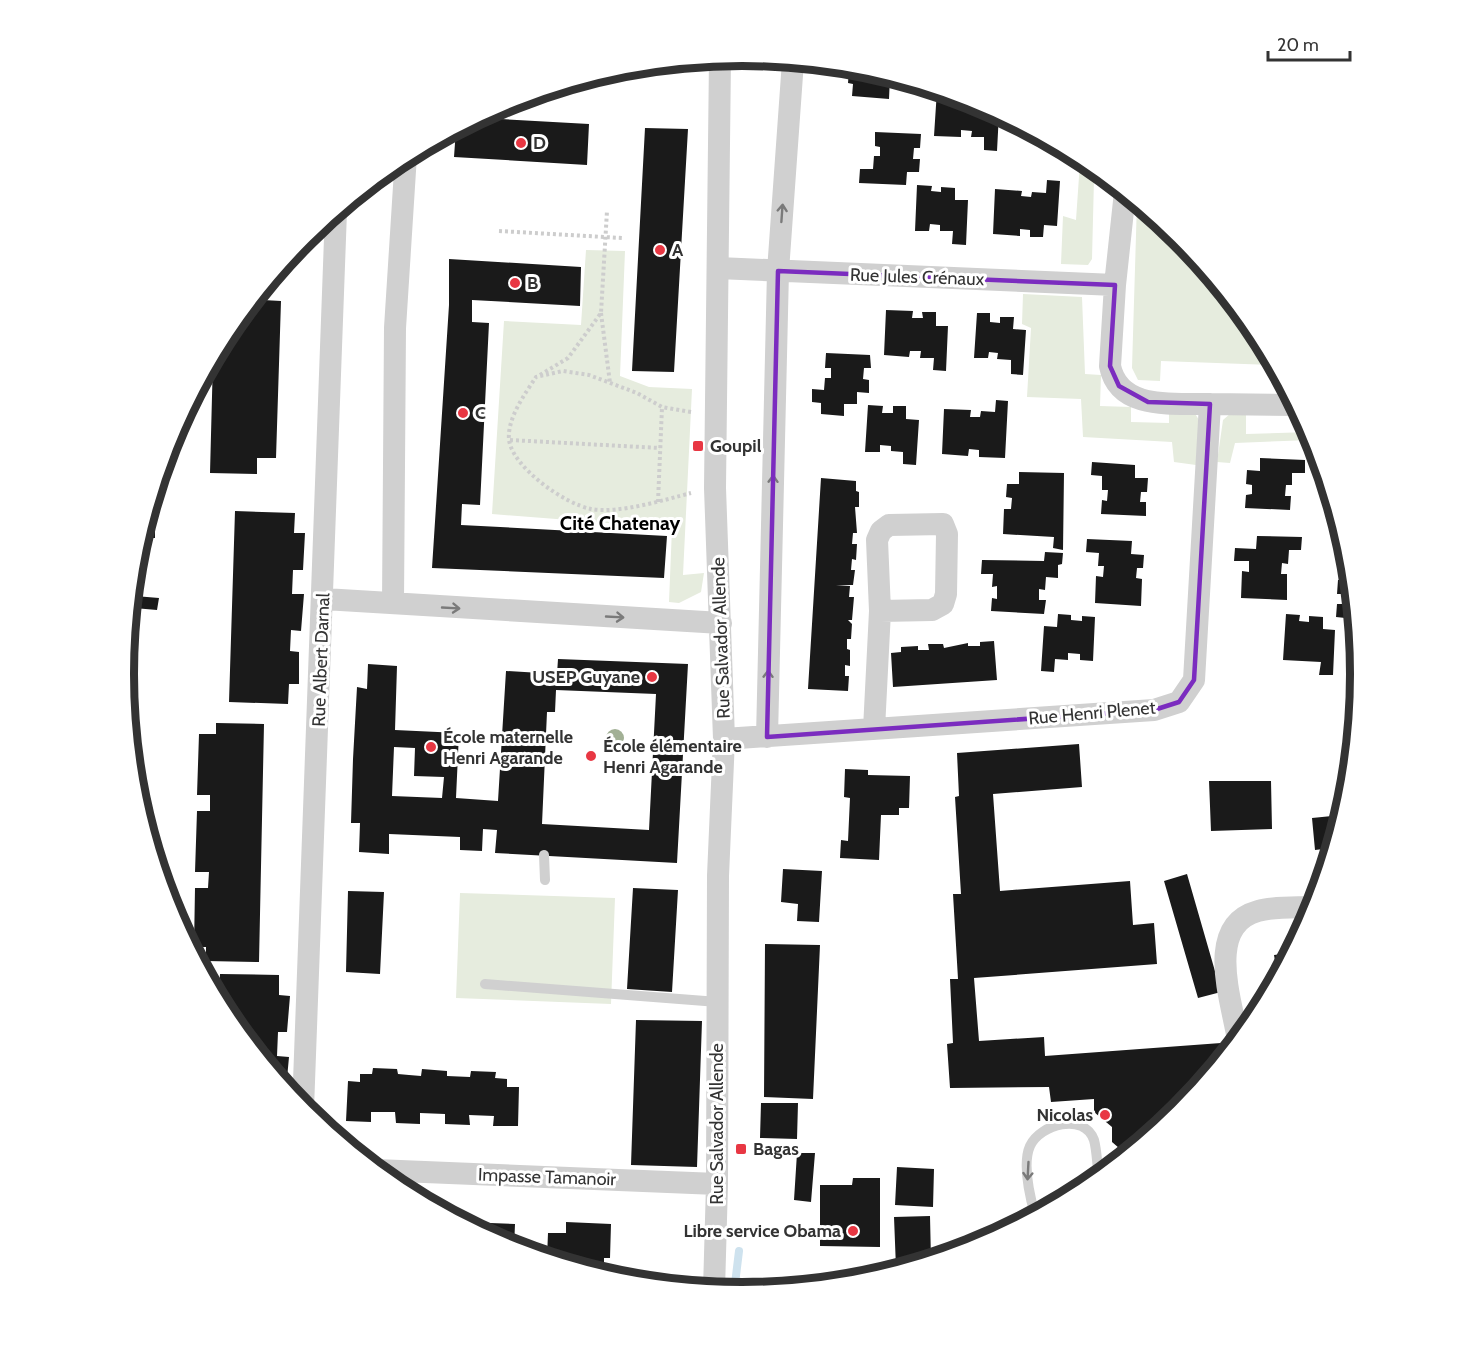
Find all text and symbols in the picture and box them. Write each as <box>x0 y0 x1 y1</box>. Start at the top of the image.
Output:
scale bar <box>1268 24 1350 62</box>
text: 20 m <box>1277 34 1319 56</box>
place label: D <box>533 132 546 154</box>
marker: D <box>514 136 528 150</box>
one-way arrow <box>777 203 788 223</box>
place label: A <box>672 239 684 261</box>
marker: A <box>653 243 667 257</box>
street label: Rue Jules Crénaux <box>849 264 985 290</box>
place label: B <box>527 272 538 294</box>
marker: B <box>508 276 522 290</box>
place label: C <box>475 402 486 424</box>
marker: C <box>456 406 470 420</box>
place label: Goupil <box>710 435 762 457</box>
marker: Goupil <box>691 439 705 453</box>
one-way arrow <box>767 474 779 494</box>
district label: Cité Chatenay <box>560 511 681 535</box>
street label: Rue Salvador Allende <box>707 557 735 719</box>
street label: Rue Albert Darnal <box>308 592 334 727</box>
one-way arrow <box>441 602 461 613</box>
one-way arrow <box>604 612 624 623</box>
place label: USEP Guyane <box>532 666 640 688</box>
one-way arrow <box>762 669 774 689</box>
marker: USEP Guyane <box>645 670 659 684</box>
street label: Rue Henri Plenet <box>1028 696 1156 730</box>
place label: École maternelle Henri Agarande <box>443 726 573 769</box>
place label: École élémentaire Henri Agarande <box>603 735 742 778</box>
marker: École maternelle Henri Agarande <box>424 740 438 754</box>
marker: École élémentaire Henri Agarande <box>584 749 598 763</box>
street label: Rue Salvador Allende <box>706 1043 728 1205</box>
place label: Nicolas <box>1036 1104 1093 1126</box>
marker: Nicolas <box>1098 1108 1112 1122</box>
place label: Bagas <box>753 1138 799 1160</box>
marker: Bagas <box>734 1142 748 1156</box>
one-way arrow <box>1023 1160 1034 1180</box>
street label: Impasse Tamanoir <box>478 1164 617 1190</box>
place label: Libre service Obama <box>683 1220 841 1242</box>
marker: Libre service Obama <box>846 1224 860 1238</box>

